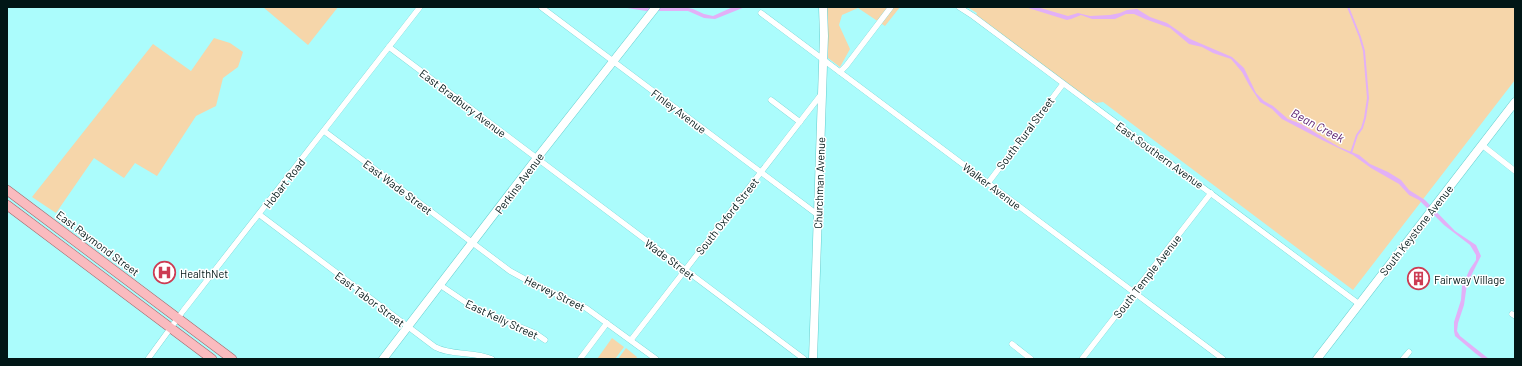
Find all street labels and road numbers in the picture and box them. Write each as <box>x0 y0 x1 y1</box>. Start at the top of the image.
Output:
street label: East Bradbury Avenue <box>417 66 509 140</box>
street label: Finley Avenue <box>649 86 709 136</box>
street label: South Rural Street <box>993 94 1057 172</box>
street label: East Southern Avenue <box>1114 119 1206 191</box>
street label: Churchman Avenue <box>811 137 827 229</box>
street label: Perkins Avenue <box>492 150 546 216</box>
street label: Hobart Road <box>261 156 307 210</box>
street label: East Wade Street <box>361 157 435 217</box>
street label: Walker Avenue <box>960 160 1024 212</box>
street label: South Oxford Street <box>693 175 761 257</box>
street label: South Keystone Avenue <box>1377 182 1456 278</box>
street label: East Raymond Street <box>54 208 142 278</box>
street label: South Temple Avenue <box>1110 232 1184 320</box>
street label: Wade Street <box>643 236 697 282</box>
street label: East Tabor Street <box>333 269 407 329</box>
street label: Hervey Street <box>523 273 587 313</box>
street label: East Kelly Street <box>464 297 540 341</box>

